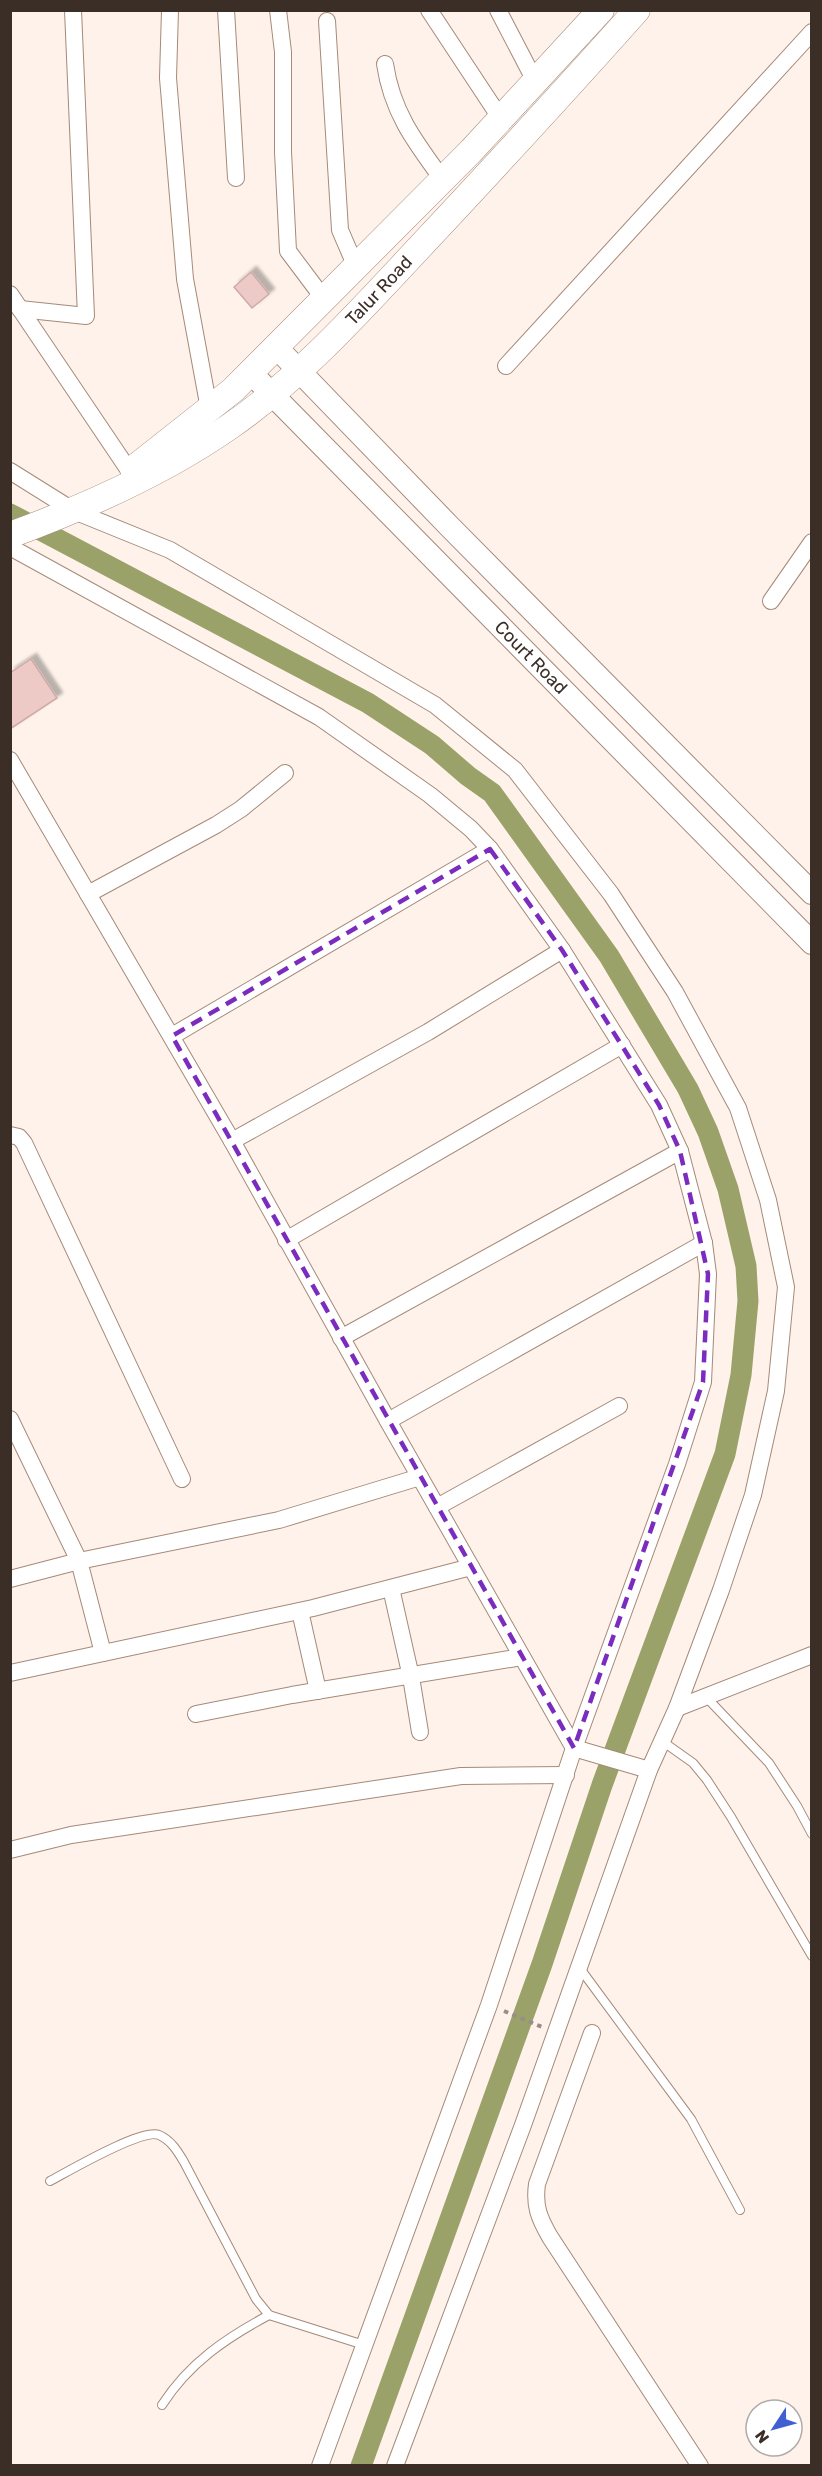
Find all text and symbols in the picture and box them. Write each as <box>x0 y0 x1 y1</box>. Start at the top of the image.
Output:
street label: Talur Road <box>341 251 417 330</box>
street label: Court Road <box>490 616 572 699</box>
north arrow <box>744 2398 804 2458</box>
text: N <box>751 2426 773 2447</box>

